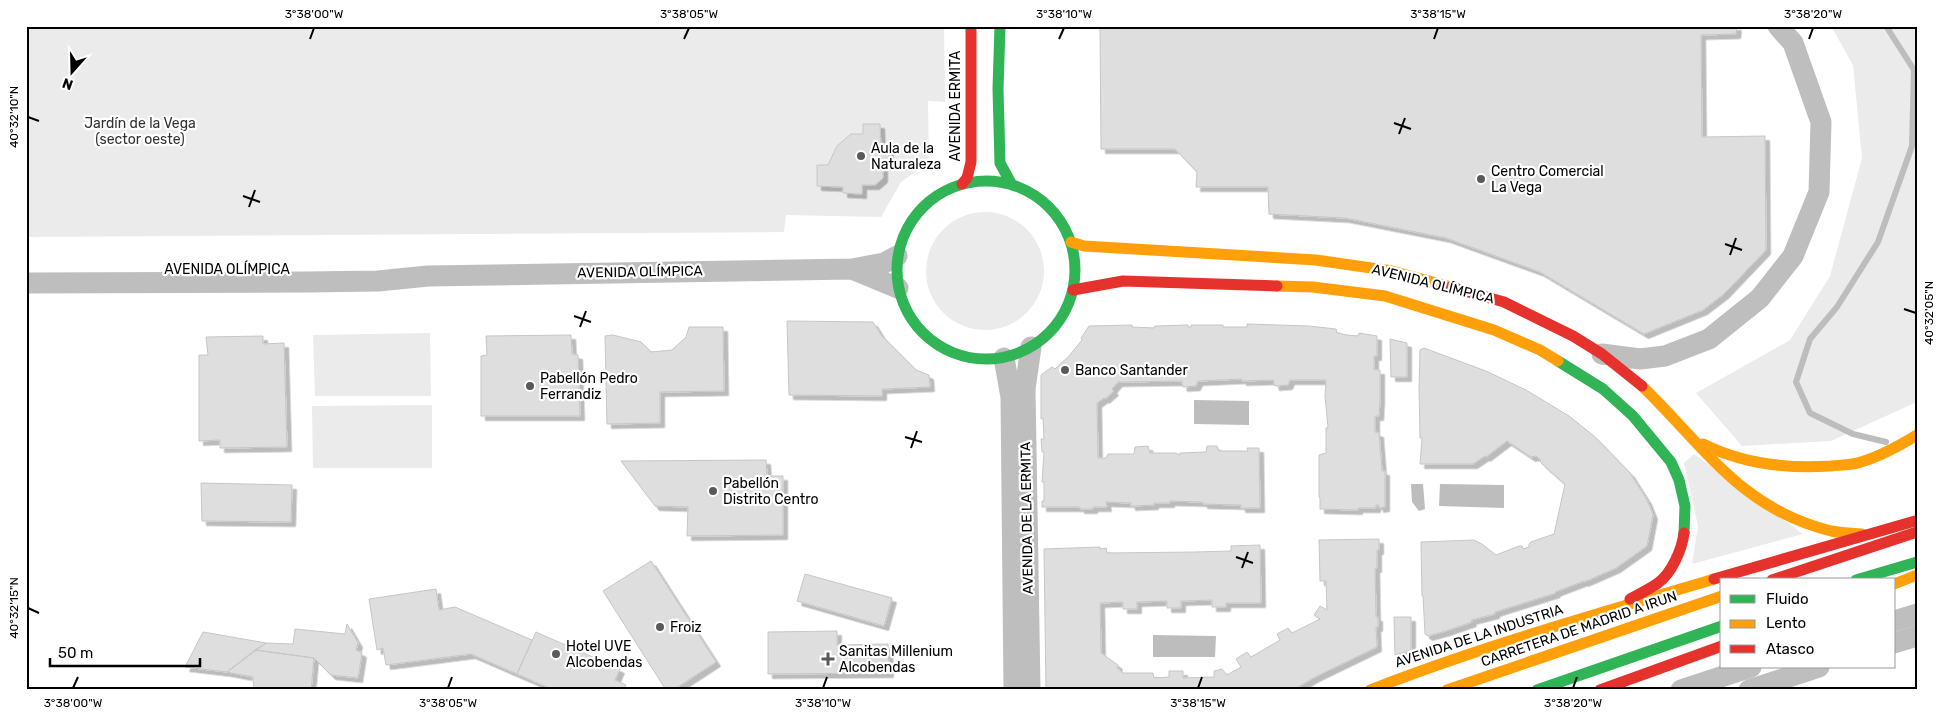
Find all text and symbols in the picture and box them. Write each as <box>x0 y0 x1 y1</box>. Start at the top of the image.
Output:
text: 3°38'00"W <box>285 7 344 21</box>
text: 3°38'05"W <box>660 7 718 21</box>
text: 3°38'10"W <box>1036 7 1092 21</box>
text: 3°38'15"W <box>1410 7 1466 21</box>
text: 3°38'20"W <box>1784 7 1842 21</box>
north arrow <box>48 48 98 98</box>
street label: AVENIDA ERMITA <box>947 50 964 161</box>
text: N <box>60 74 75 93</box>
text: 40°32'10"N <box>7 86 21 148</box>
park label: Jardín de la Vega (sector oeste) <box>84 115 196 148</box>
place label: Aula de la Naturaleza <box>871 140 941 173</box>
marker: Aula de la Naturaleza <box>855 150 867 162</box>
place label: Centro Comercial La Vega <box>1491 163 1604 196</box>
marker: Centro Comercial La Vega <box>1475 173 1487 185</box>
street label: AVENIDA OLÍMPICA <box>164 260 290 278</box>
street label: AVENIDA OLÍMPICA <box>1370 260 1497 308</box>
street label: AVENIDA OLÍMPICA <box>577 261 704 282</box>
text: 40°32'05"N <box>1922 281 1936 345</box>
place label: Banco Santander <box>1075 362 1188 379</box>
marker: Banco Santander <box>1059 364 1071 376</box>
place label: Pabellón Pedro Ferrandiz <box>540 370 638 403</box>
marker: Pabellón Pedro Ferrandiz <box>524 380 536 392</box>
street label: AVENIDA DE LA ERMITA <box>1017 441 1037 595</box>
place label: Pabellón Distrito Centro <box>723 475 819 508</box>
marker: Pabellón Distrito Centro <box>707 485 719 497</box>
text: 40°32'15"N <box>7 577 21 639</box>
legend <box>1720 578 1896 668</box>
street label: CARRETERA DE MADRID A IRUN <box>1479 587 1679 671</box>
text: Fluido <box>1766 590 1809 608</box>
street label: AVENIDA DE LA INDUSTRIA <box>1393 601 1566 671</box>
text: Lento <box>1766 614 1806 632</box>
place label: Froiz <box>670 619 702 636</box>
marker: Froiz <box>654 621 666 633</box>
scale bar <box>50 636 200 668</box>
place label: Hotel UVE Alcobendas <box>566 638 642 671</box>
text: Atasco <box>1766 640 1814 658</box>
place label: Sanitas Millenium Alcobendas <box>839 643 953 676</box>
text: 50 m <box>58 644 93 662</box>
marker: Hotel UVE Alcobendas <box>550 648 562 660</box>
marker: Sanitas Millenium Alcobendas <box>821 652 835 666</box>
text: 3°38'00"W <box>44 696 103 710</box>
text: 3°38'05"W <box>419 696 477 710</box>
text: 3°38'10"W <box>795 696 851 710</box>
text: 3°38'15"W <box>1170 696 1226 710</box>
text: 3°38'20"W <box>1544 696 1602 710</box>

